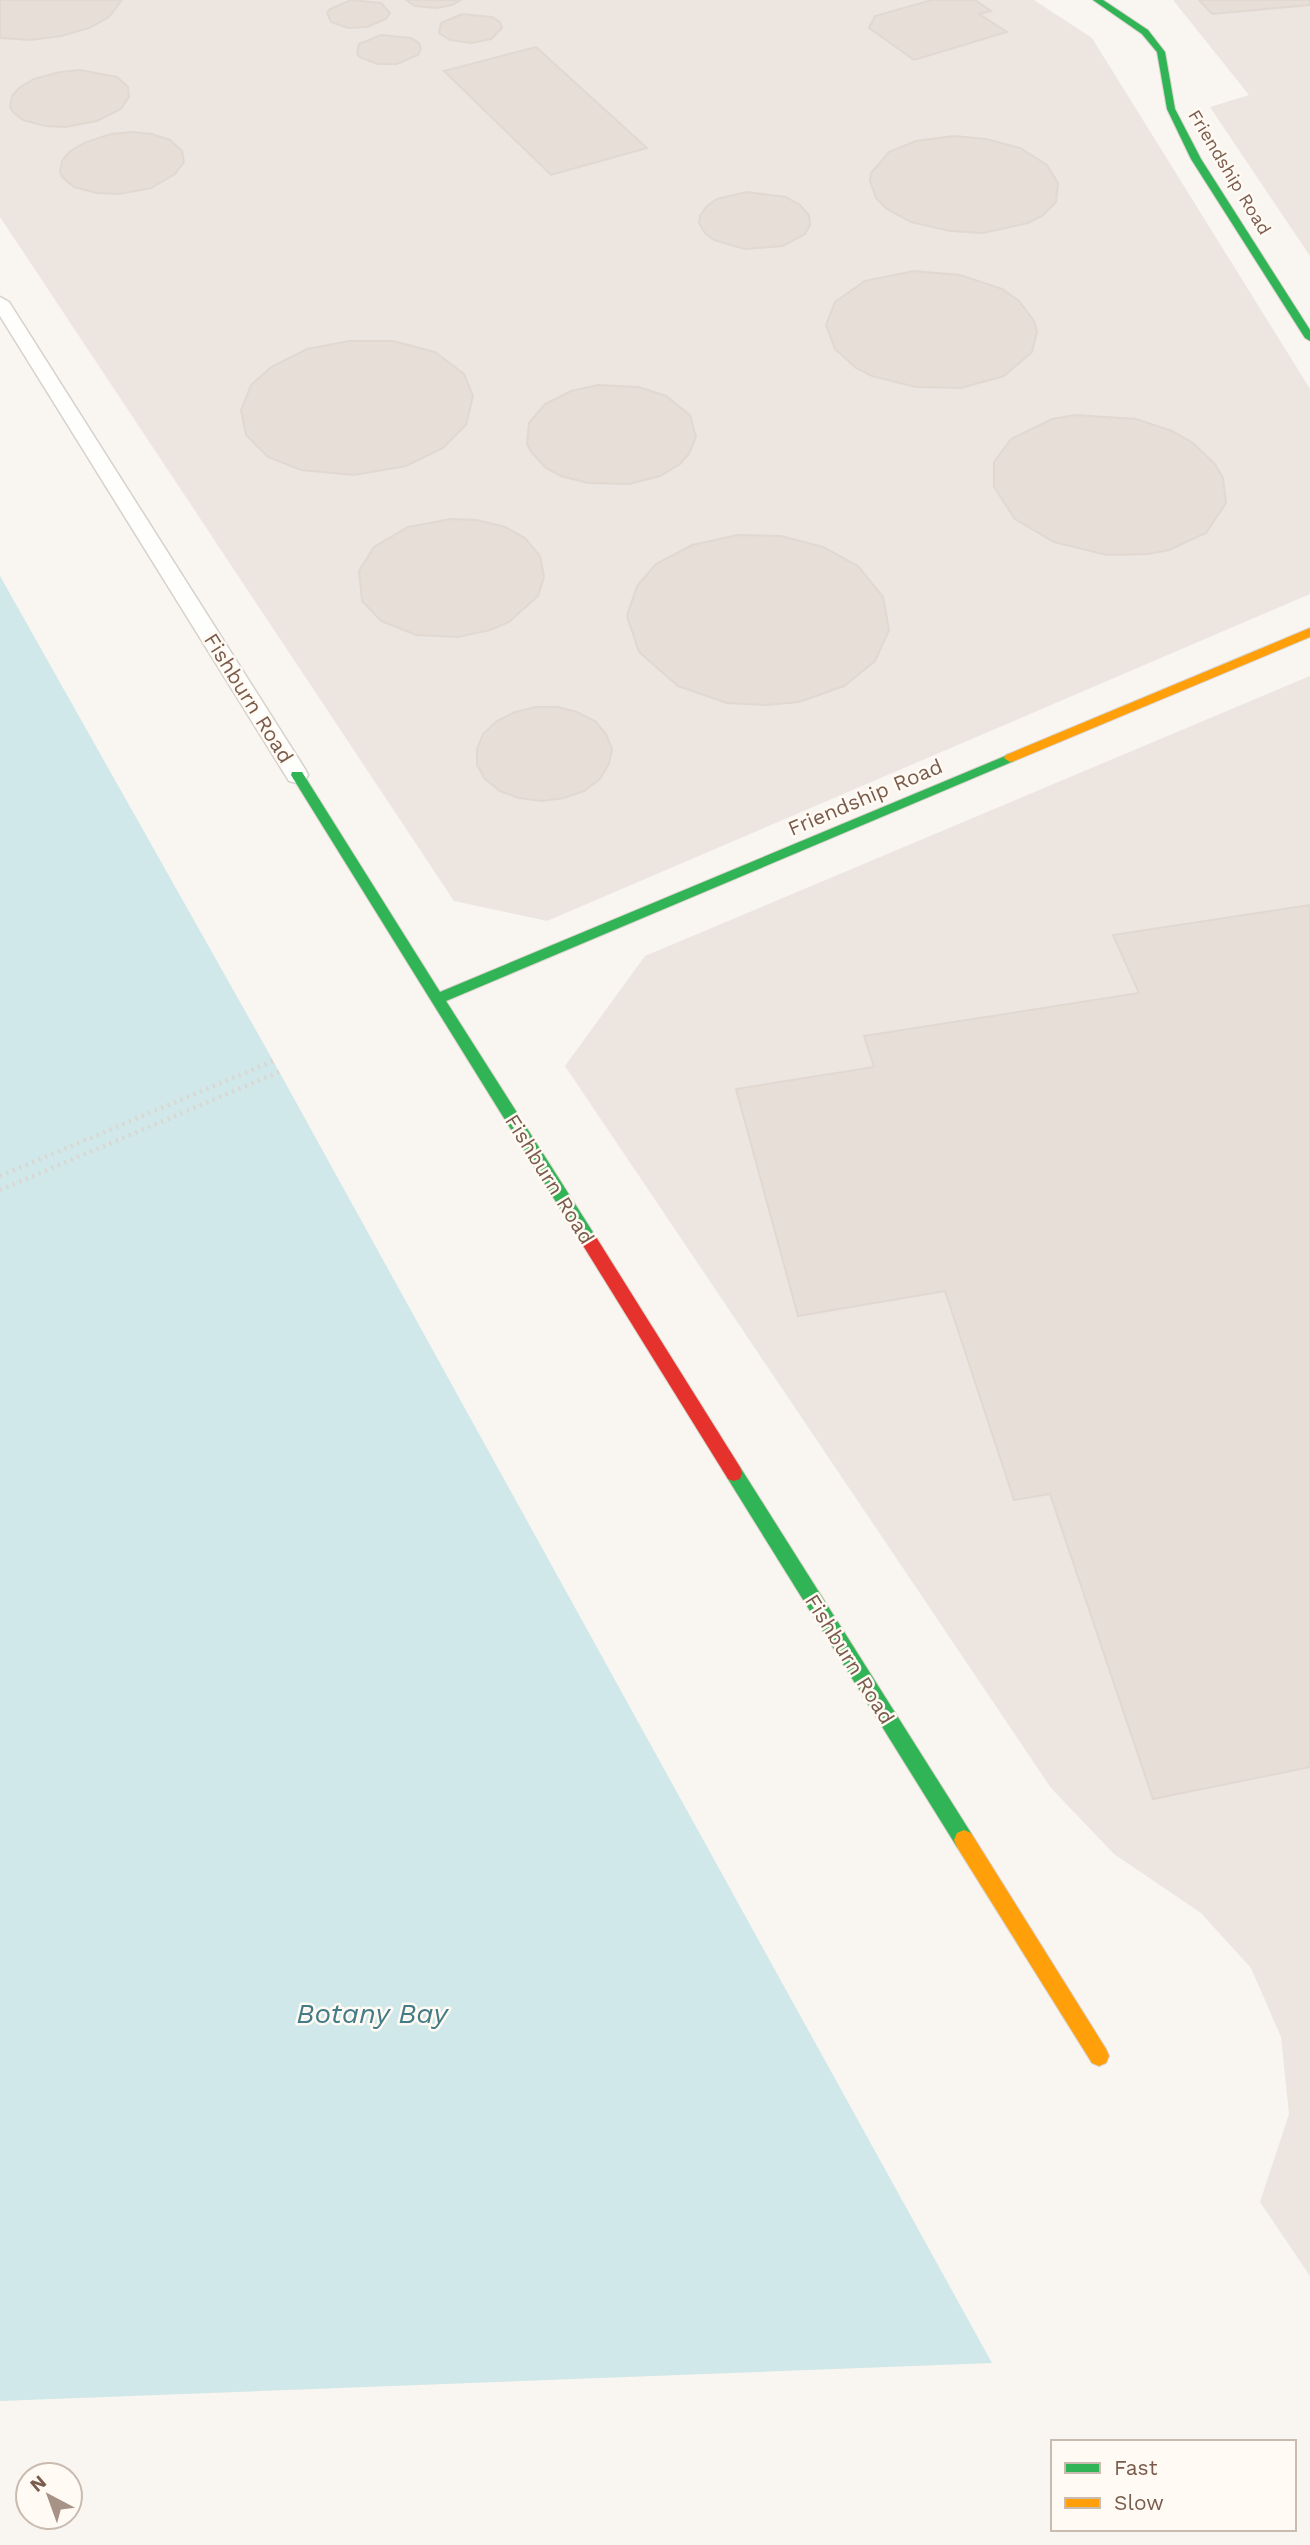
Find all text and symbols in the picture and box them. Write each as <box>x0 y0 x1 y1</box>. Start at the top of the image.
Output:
street label: Friendship Road <box>1184 106 1276 238</box>
street label: Fishburn Road <box>199 628 299 768</box>
street label: Friendship Road <box>784 753 946 841</box>
street label: Fishburn Road <box>500 1109 600 1249</box>
street label: Fishburn Road <box>800 1589 900 1729</box>
water label: Botany Bay <box>296 1997 450 2030</box>
legend <box>1051 2440 1296 2531</box>
text: Fast <box>1114 2455 1158 2480</box>
north arrow <box>14 2461 84 2531</box>
text: N <box>25 2470 51 2497</box>
text: Slow <box>1114 2490 1164 2515</box>

